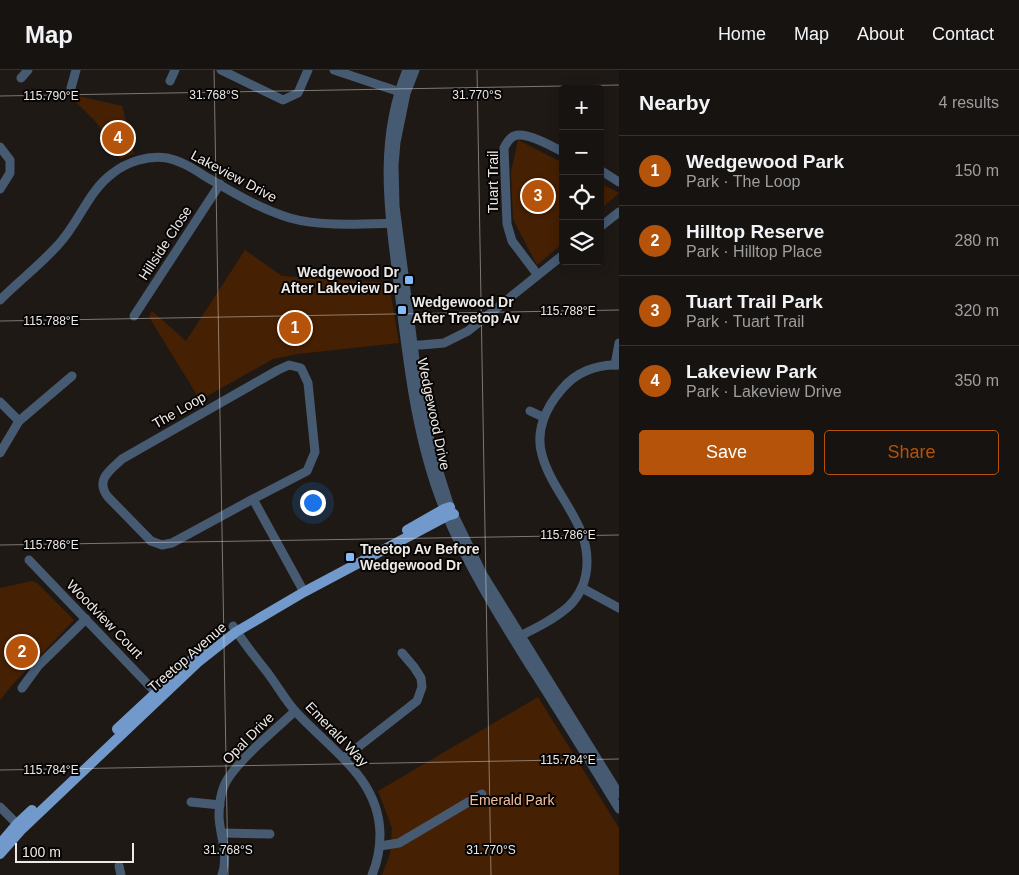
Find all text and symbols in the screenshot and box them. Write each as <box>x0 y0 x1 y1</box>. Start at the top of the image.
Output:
text: Map <box>25 21 73 48</box>
text: Home <box>718 24 766 44</box>
text: Map <box>794 24 829 44</box>
text: About <box>857 24 904 44</box>
text: Contact <box>932 24 994 44</box>
map controls <box>559 85 604 265</box>
button: + <box>559 85 604 130</box>
text: 31.768°S <box>189 88 239 102</box>
text: 31.770°S <box>452 88 502 102</box>
text: 115.790°E <box>23 89 79 103</box>
text: Nearby <box>639 91 710 114</box>
text: 4 results <box>939 94 999 111</box>
pin: 4 <box>102 119 134 157</box>
button: − <box>559 130 604 175</box>
street label: Lakeview Drive <box>188 147 280 205</box>
street label: Tuart Trail <box>485 151 501 213</box>
text: Wedgewood Park <box>686 151 844 172</box>
text: 1 <box>651 162 659 179</box>
text: 150 m <box>955 162 999 179</box>
text: Park · The Loop <box>686 173 800 190</box>
button: locate <box>559 175 604 220</box>
pin: 3 <box>522 177 554 215</box>
street label: Hillside Close <box>135 203 195 283</box>
button: layers <box>559 220 604 265</box>
text: Hilltop Reserve <box>686 221 824 242</box>
text: 2 <box>651 232 659 249</box>
text: 280 m <box>955 232 999 249</box>
text: Park · Hilltop Place <box>686 243 822 260</box>
place label: Wedgewood Dr After Lakeview Dr <box>281 264 400 296</box>
marker: Wedgewood Dr After Lakeview Dr <box>403 274 415 286</box>
text: Tuart Trail Park <box>686 291 823 312</box>
place label: Wedgewood Dr After Treetop Av <box>412 294 520 326</box>
text: 3 <box>651 302 659 319</box>
text: 320 m <box>955 302 999 319</box>
marker: Wedgewood Dr After Treetop Av <box>396 304 408 316</box>
text: 115.788°E <box>540 304 596 318</box>
pin: 1 <box>279 309 311 347</box>
text: Park · Tuart Trail <box>686 313 804 330</box>
text: 115.788°E <box>23 314 79 328</box>
street label: Wedgewood Drive <box>414 357 454 472</box>
text: Lakeview Park <box>686 361 817 382</box>
text: 4 <box>651 372 659 389</box>
text: 350 m <box>955 372 999 389</box>
text: Park · Lakeview Drive <box>686 383 842 400</box>
street label: The Loop <box>149 388 209 432</box>
button: Save <box>639 430 814 475</box>
button: Share <box>824 430 999 475</box>
your location <box>300 490 326 516</box>
text: 115.786°E <box>540 528 596 542</box>
text: 115.786°E <box>23 538 79 552</box>
place label: Treetop Av Before Wedgewood Dr <box>360 541 480 573</box>
marker: Treetop Av Before Wedgewood Dr <box>344 551 356 563</box>
street label: Woodview Court <box>64 577 146 661</box>
street label: Treetop Avenue <box>145 619 229 695</box>
pin: 2 <box>6 633 38 671</box>
street label: Emerald Way <box>302 698 372 770</box>
street label: Opal Drive <box>219 709 277 767</box>
text: 115.784°E <box>540 753 596 767</box>
text: 115.784°E <box>23 763 79 777</box>
park label: Emerald Park <box>470 792 555 808</box>
scale bar <box>15 840 134 863</box>
text: 31.768°S <box>203 843 253 857</box>
text: 31.770°S <box>466 843 516 857</box>
text: 100 m <box>22 844 61 860</box>

